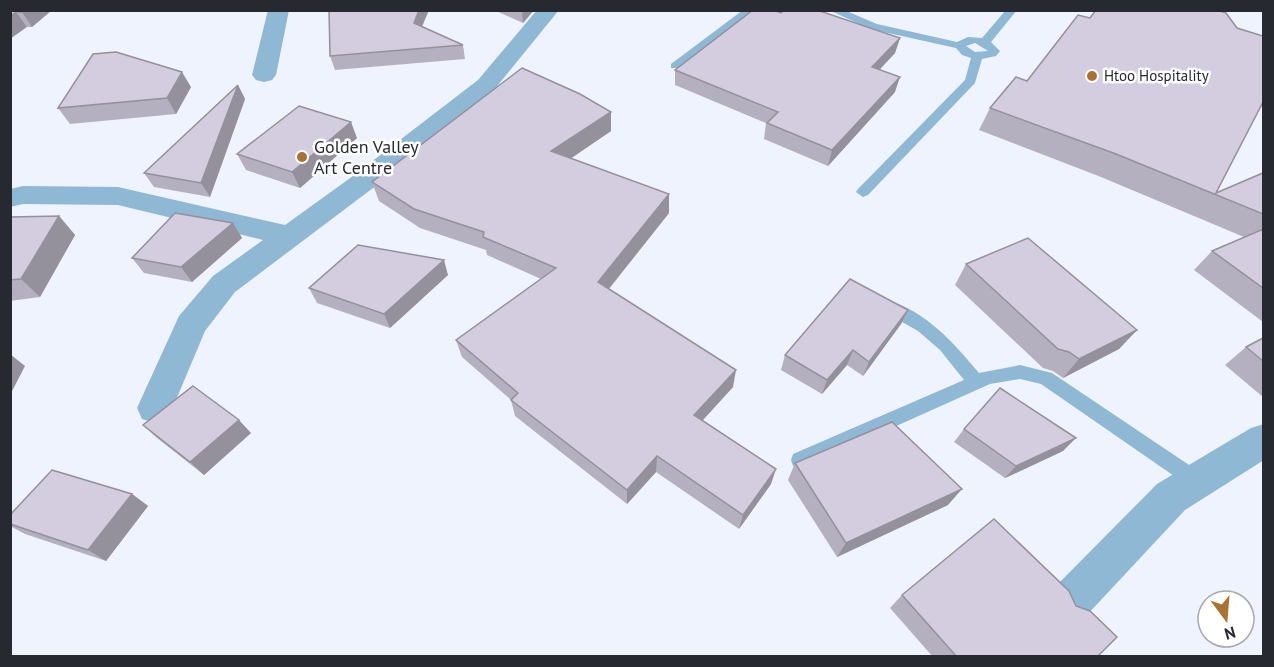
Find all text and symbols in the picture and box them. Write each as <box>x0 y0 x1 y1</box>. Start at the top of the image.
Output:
place label: Htoo Hospitality <box>1104 66 1209 85</box>
marker: Htoo Hospitality <box>1085 69 1099 83</box>
place label: Golden Valley Art Centre <box>314 135 419 179</box>
marker: Golden Valley Art Centre <box>295 150 309 164</box>
north arrow <box>1196 589 1256 649</box>
text: N <box>1222 622 1238 644</box>

